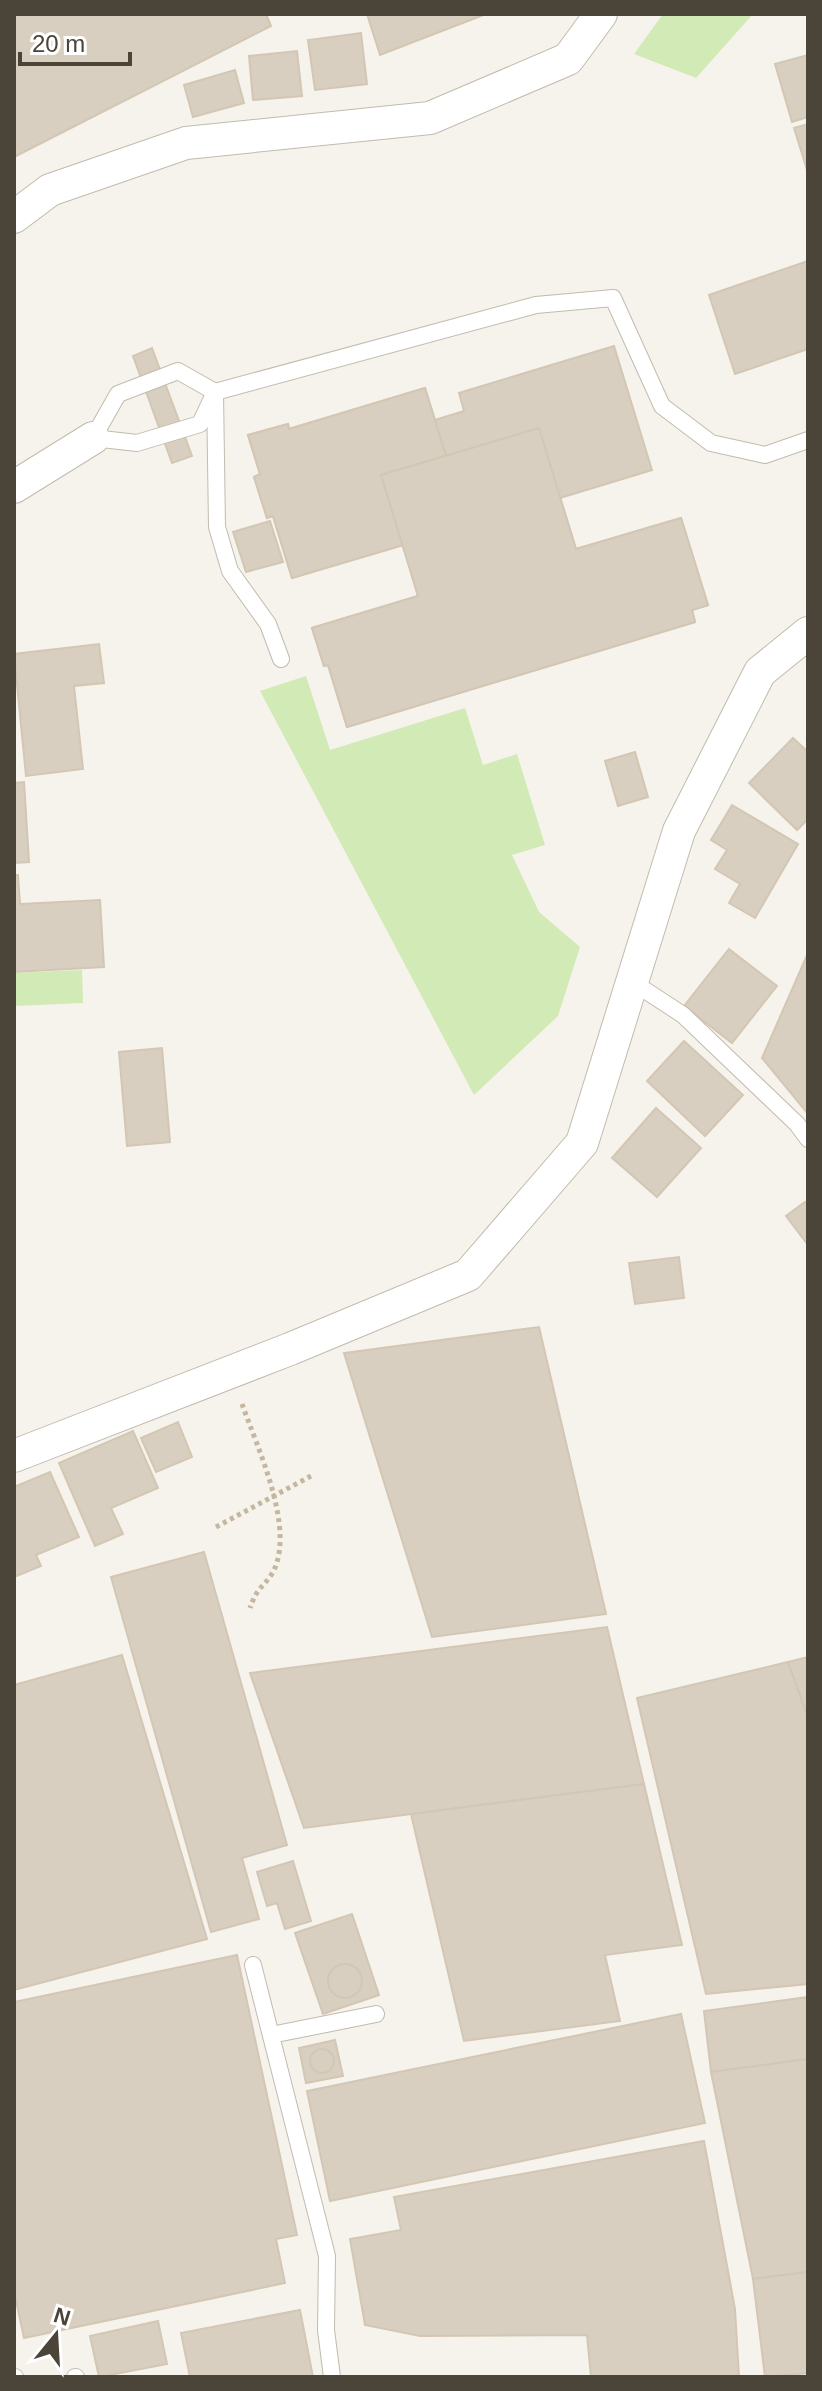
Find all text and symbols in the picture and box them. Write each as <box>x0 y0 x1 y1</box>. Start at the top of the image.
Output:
scale bar <box>20 16 130 66</box>
text: 20 m <box>32 30 85 57</box>
north arrow <box>16 2295 96 2375</box>
text: N <box>51 2302 73 2331</box>

